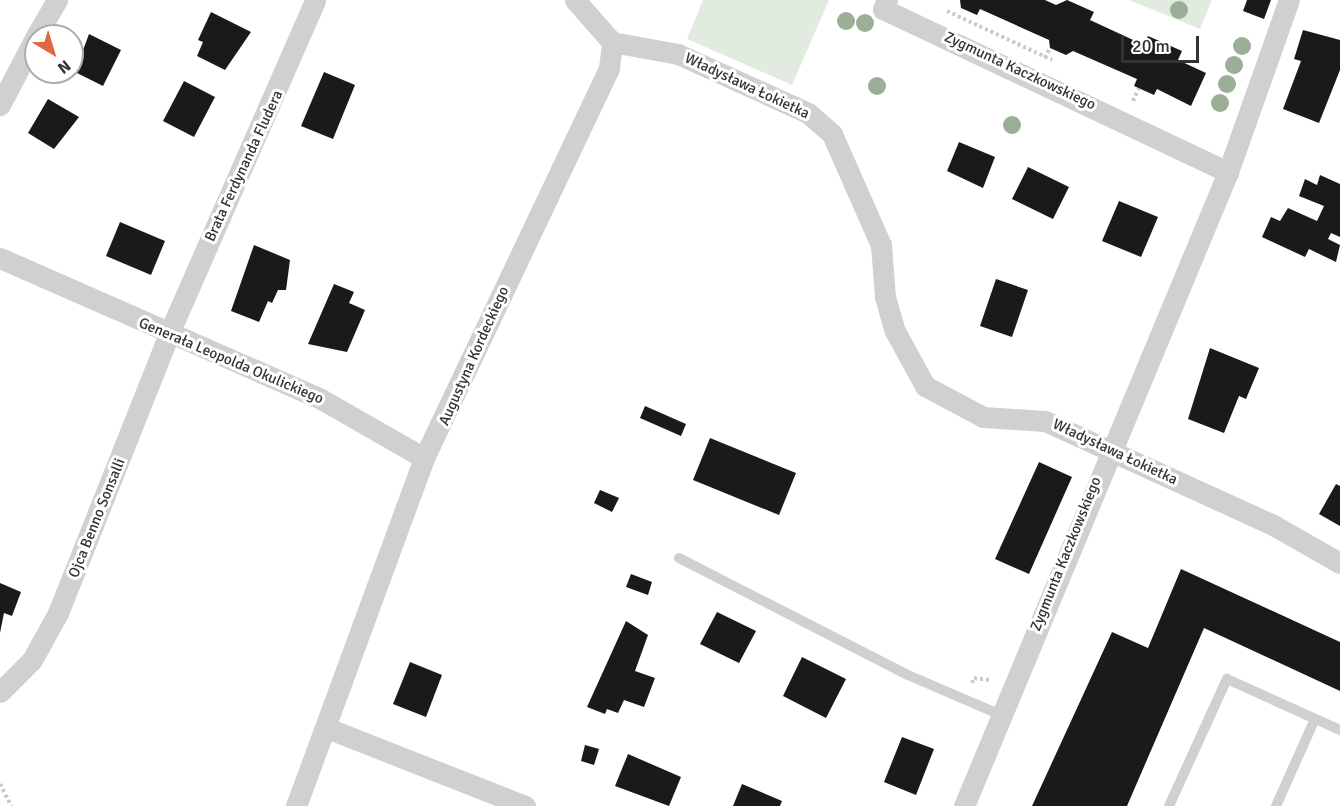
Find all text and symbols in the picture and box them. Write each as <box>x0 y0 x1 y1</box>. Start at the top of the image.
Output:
north arrow <box>24 24 84 84</box>
scale bar <box>1124 24 1202 62</box>
street label: Zygmunta Kaczkowskiego <box>942 28 1098 114</box>
text: 20 m <box>1132 35 1170 57</box>
street label: Władysława Łokietka <box>682 49 812 123</box>
text: N <box>53 55 74 78</box>
street label: Brata Ferdynanda Fludera <box>201 88 287 244</box>
street label: Augustyna Kordeckiego <box>435 284 513 428</box>
street label: Generała Leopolda Okulickiego <box>136 314 326 408</box>
street label: Władysława Łokietka <box>1050 415 1180 489</box>
street label: Ojca Benno Sonsalli <box>65 456 129 580</box>
street label: Zygmunta Kaczkowskiego <box>1027 474 1105 634</box>

